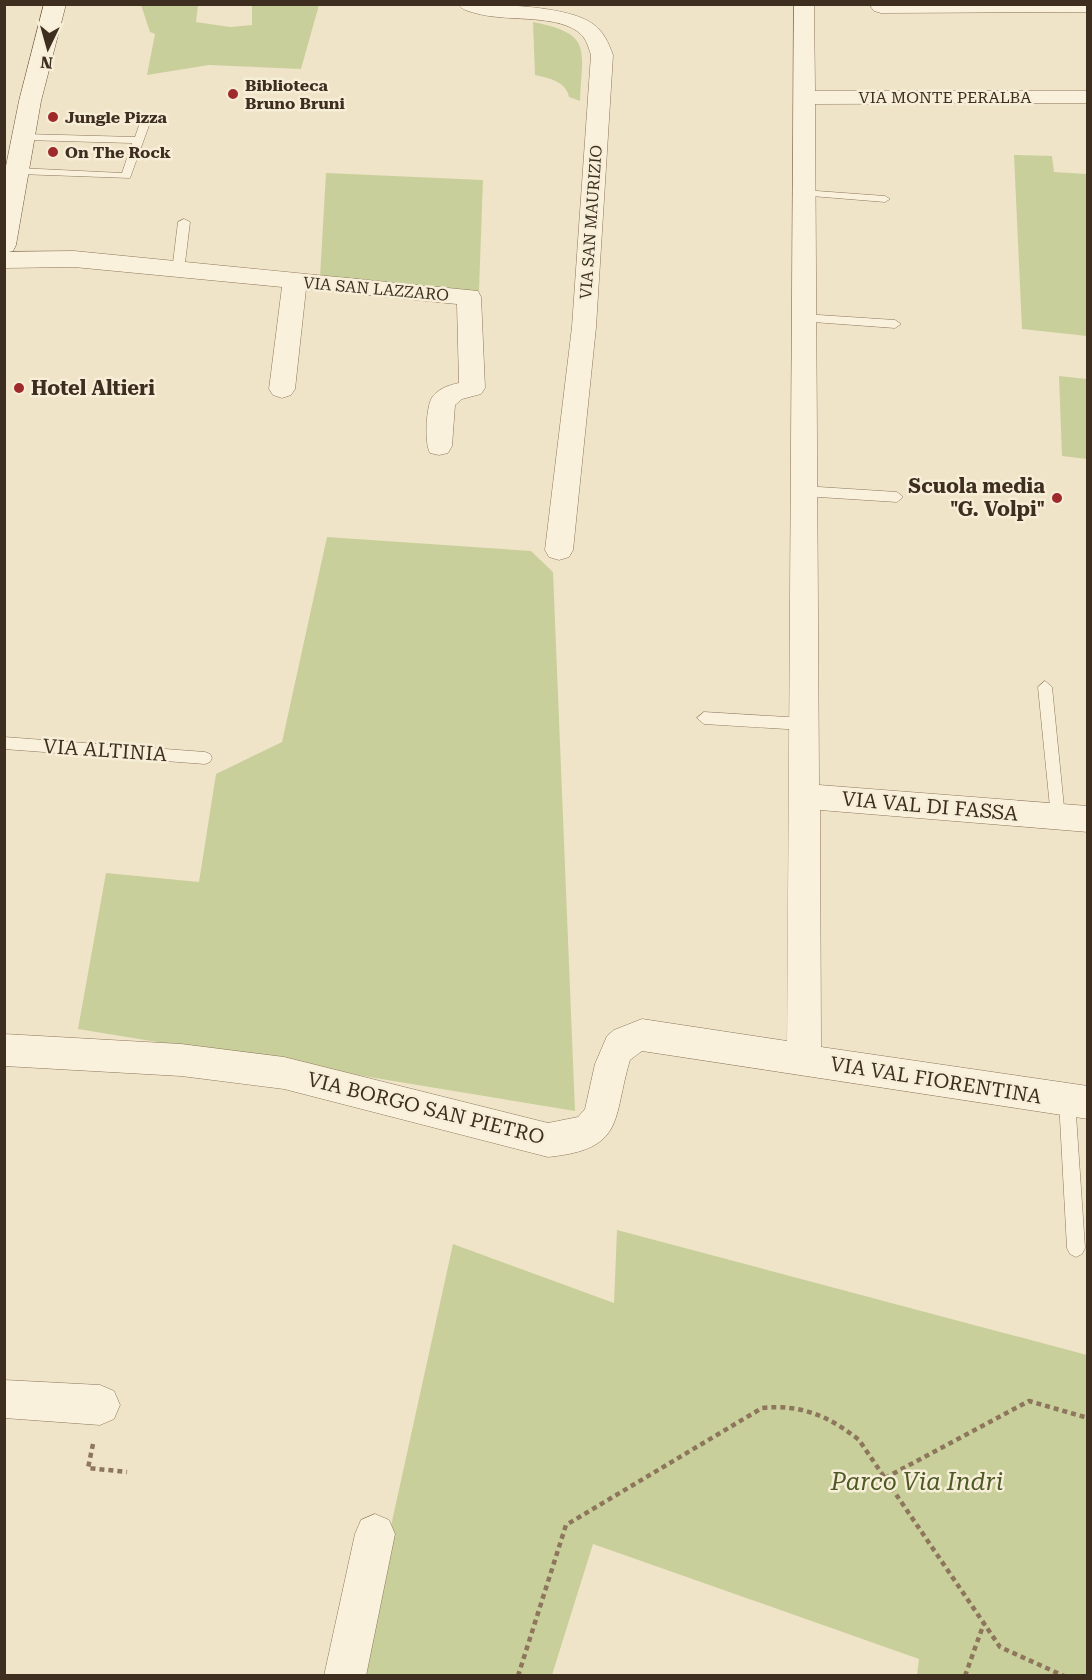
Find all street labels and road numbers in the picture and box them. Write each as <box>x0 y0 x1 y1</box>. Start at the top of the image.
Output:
street label: VIA MONTE PERALBA <box>859 88 1032 107</box>
street label: VIA SAN MAURIZIO <box>576 144 606 300</box>
street label: VIA SAN LAZZARO <box>302 273 450 305</box>
street label: VIA ALTINIA <box>42 734 168 766</box>
street label: VIA VAL DI FASSA <box>841 786 1019 826</box>
street label: VIA VAL FIORENTINA <box>829 1051 1043 1109</box>
street label: VIA BORGO SAN PIETRO <box>305 1067 547 1149</box>

